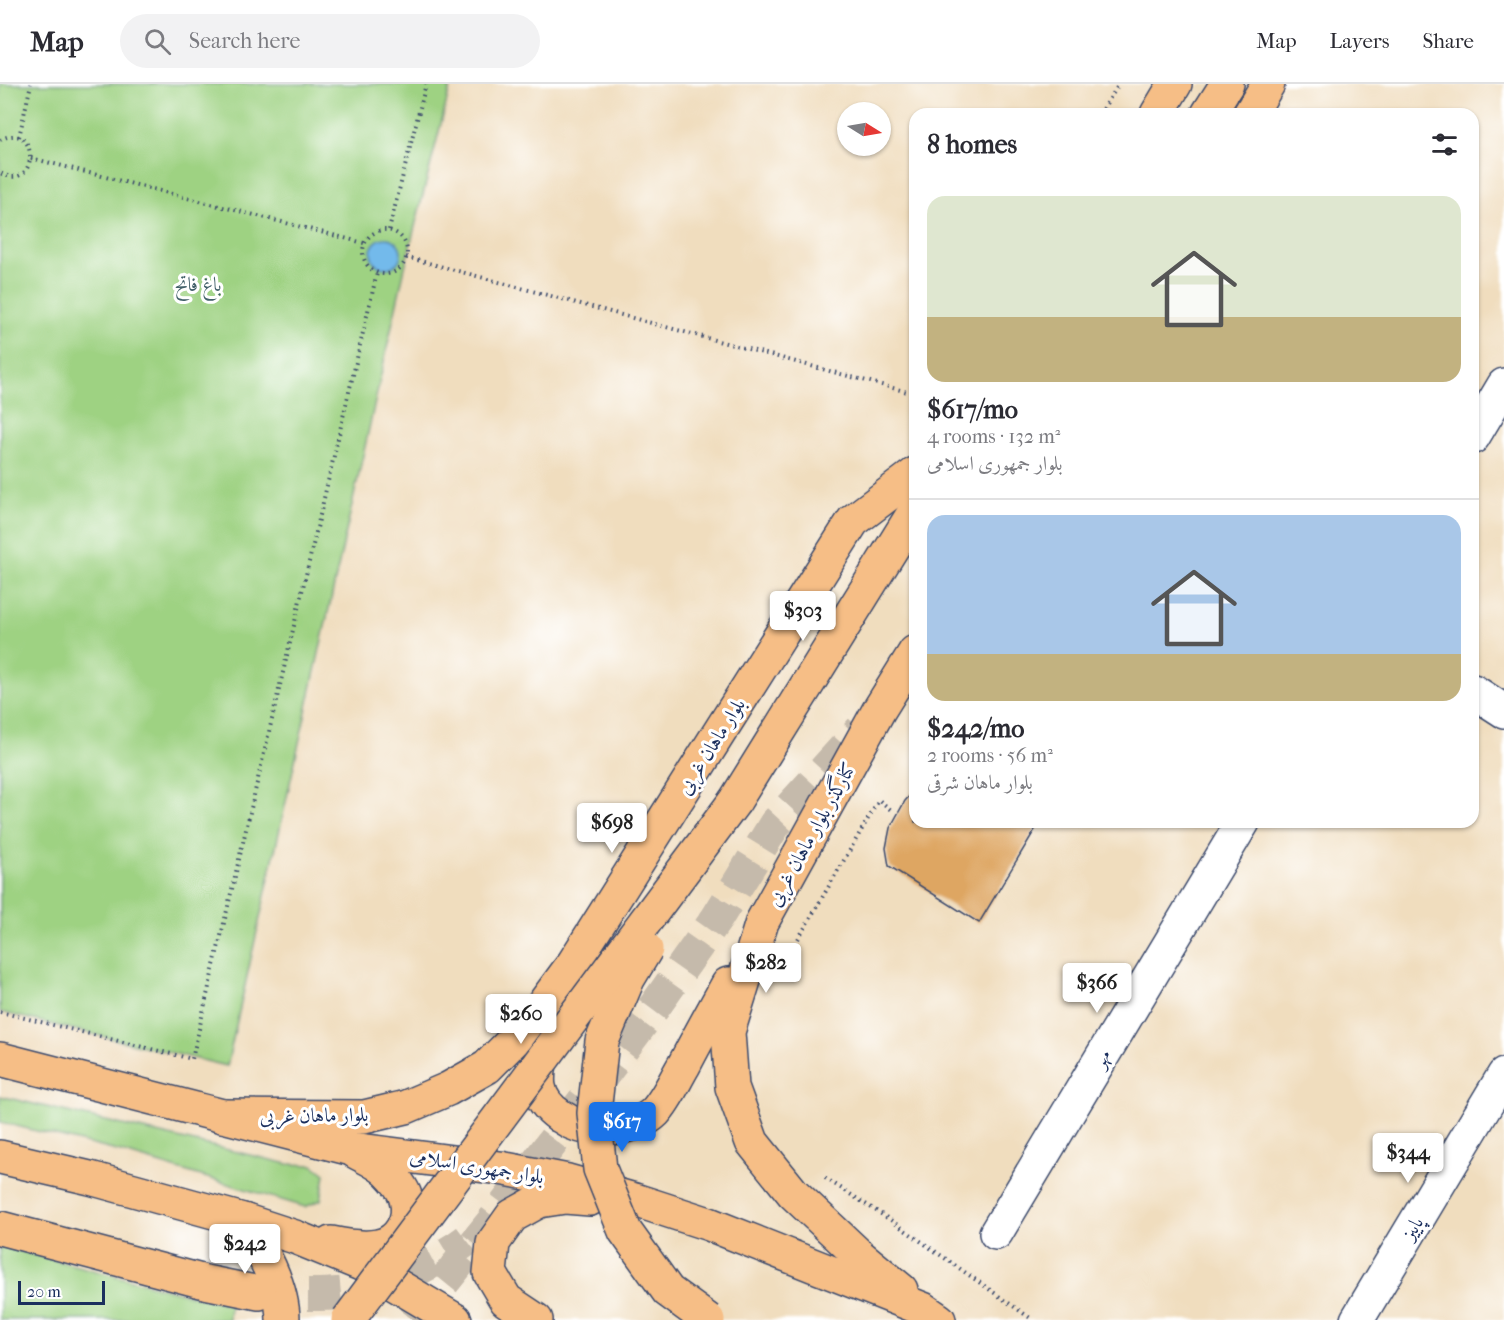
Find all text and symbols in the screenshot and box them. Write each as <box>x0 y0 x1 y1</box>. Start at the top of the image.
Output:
search box <box>120 14 540 68</box>
text: Map <box>30 25 84 58</box>
icon: search <box>141 25 174 58</box>
text: Search here <box>189 28 300 54</box>
text: Map <box>1256 29 1297 53</box>
text: Layers <box>1330 29 1389 53</box>
text: Share <box>1422 29 1474 53</box>
north arrow <box>837 102 891 156</box>
map controls <box>837 102 891 156</box>
icon: filters <box>1428 128 1461 161</box>
text: 8 homes <box>927 129 1017 160</box>
icon: home <box>1140 235 1248 343</box>
park label: باغ فاتح <box>175 273 221 302</box>
text: $617/mo <box>927 394 1018 425</box>
text: 4 rooms · 132 m² <box>927 425 1060 448</box>
text: بلوار جمهوری اسلامی <box>927 452 1062 475</box>
icon: home <box>1140 554 1248 662</box>
pin: $303 <box>767 591 839 642</box>
text: $303 <box>784 599 822 622</box>
street label: بلوار ماهان غربی <box>673 694 753 800</box>
text: $242/mo <box>927 713 1024 744</box>
text: 2 rooms · 56 m² <box>927 744 1053 767</box>
street label: کنارگذر بلوار ماهان غربی <box>760 757 863 912</box>
text: بلوار ماهان شرقی <box>927 771 1033 794</box>
pin: $698 <box>576 803 648 854</box>
text: $698 <box>591 811 633 834</box>
pin: $282 <box>730 943 802 994</box>
text: $282 <box>745 951 787 974</box>
pin: $366 <box>1061 963 1133 1014</box>
text: $366 <box>1077 971 1117 994</box>
pin: $260 <box>485 994 557 1045</box>
text: $260 <box>499 1002 543 1025</box>
street label: مهر <box>1086 1045 1117 1074</box>
pin: $617 <box>586 1102 658 1153</box>
street label: بلوار ماهان غربی <box>259 1103 369 1131</box>
text: $617 <box>603 1110 641 1133</box>
pin: $344 <box>1372 1133 1444 1184</box>
text: $344 <box>1387 1141 1429 1164</box>
street label: بلوار جمهوری اسلامی <box>408 1145 546 1189</box>
street label: پاییز <box>1396 1211 1431 1247</box>
pin: $242 <box>209 1224 281 1275</box>
text: $242 <box>223 1232 267 1255</box>
scale bar <box>18 1278 105 1306</box>
text: 20 m <box>27 1282 61 1301</box>

